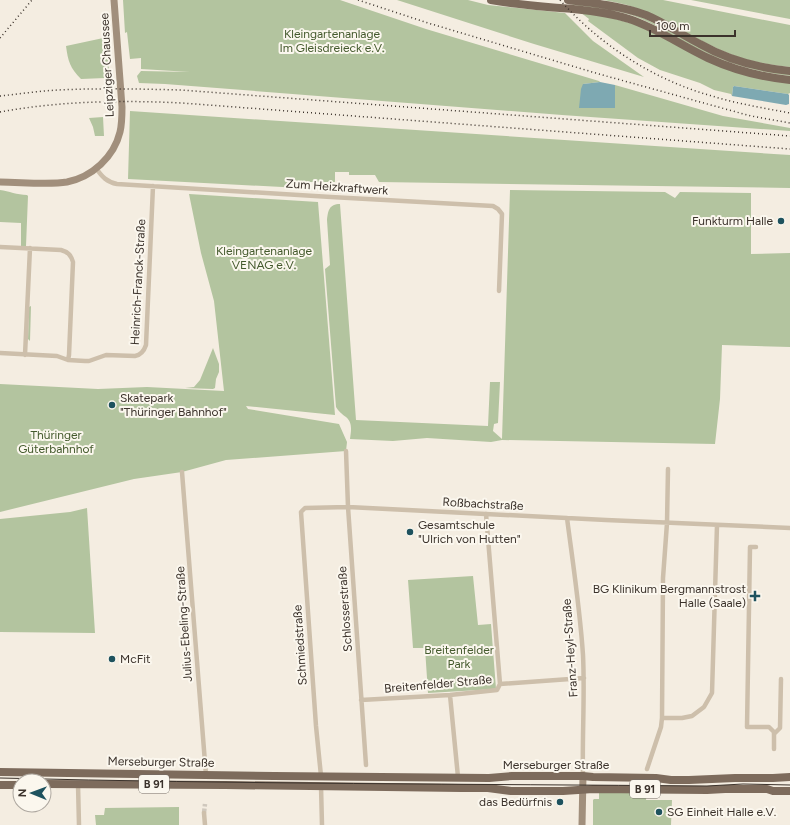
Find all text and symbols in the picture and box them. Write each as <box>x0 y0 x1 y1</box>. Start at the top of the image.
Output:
street label: Leipziger Chaussee <box>97 12 117 118</box>
scale bar <box>650 12 735 38</box>
text: 100 m <box>656 19 690 33</box>
park label: Kleingartenanlage Im Gleisdreieck e.V. <box>279 27 385 55</box>
street label: Zum Heizkraftwerk <box>285 176 389 198</box>
place label: Funkturm Halle <box>692 214 773 228</box>
marker: Funkturm Halle <box>776 216 786 226</box>
street label: Heinrich-Franck-Straße <box>128 218 148 345</box>
park label: Kleingartenanlage VENAG e.V. <box>216 244 313 272</box>
place label: Skatepark "Thüringer Bahnhof" <box>120 391 227 419</box>
marker: Skatepark "Thüringer Bahnhof" <box>107 400 117 410</box>
park label: Thüringer Güterbahnhof <box>18 428 94 456</box>
street label: Roßbachstraße <box>442 495 524 513</box>
place label: Gesamtschule "Ulrich von Hutten" <box>418 518 521 546</box>
marker: Gesamtschule "Ulrich von Hutten" <box>405 527 415 537</box>
street label: Julius-Ebeling-Straße <box>173 565 195 682</box>
street label: Schlosserstraße <box>335 565 355 652</box>
place label: BG Klinikum Bergmannstrost Halle (Saale) <box>593 582 746 610</box>
marker: BG Klinikum Bergmannstrost Halle (Saale) <box>749 590 761 602</box>
street label: Franz-Heyl-Straße <box>560 598 580 698</box>
street label: Schmiedstraße <box>290 604 310 686</box>
park label: Breitenfelder Park <box>424 643 494 671</box>
place label: McFit <box>120 652 151 666</box>
marker: McFit <box>107 654 117 664</box>
street label: Breitenfelder Straße <box>384 672 493 696</box>
street label: Merseburger Straße <box>108 754 215 770</box>
street label: Merseburger Straße <box>503 758 610 772</box>
north arrow <box>12 773 52 813</box>
road number: B 91 <box>139 775 169 793</box>
road number: B 91 <box>630 780 660 798</box>
text: N <box>16 788 29 797</box>
place label: das Bedürfnis <box>479 795 552 809</box>
marker: das Bedürfnis <box>555 797 565 807</box>
place label: SG Einheit Halle e.V. <box>667 805 776 819</box>
marker: SG Einheit Halle e.V. <box>654 807 664 817</box>

